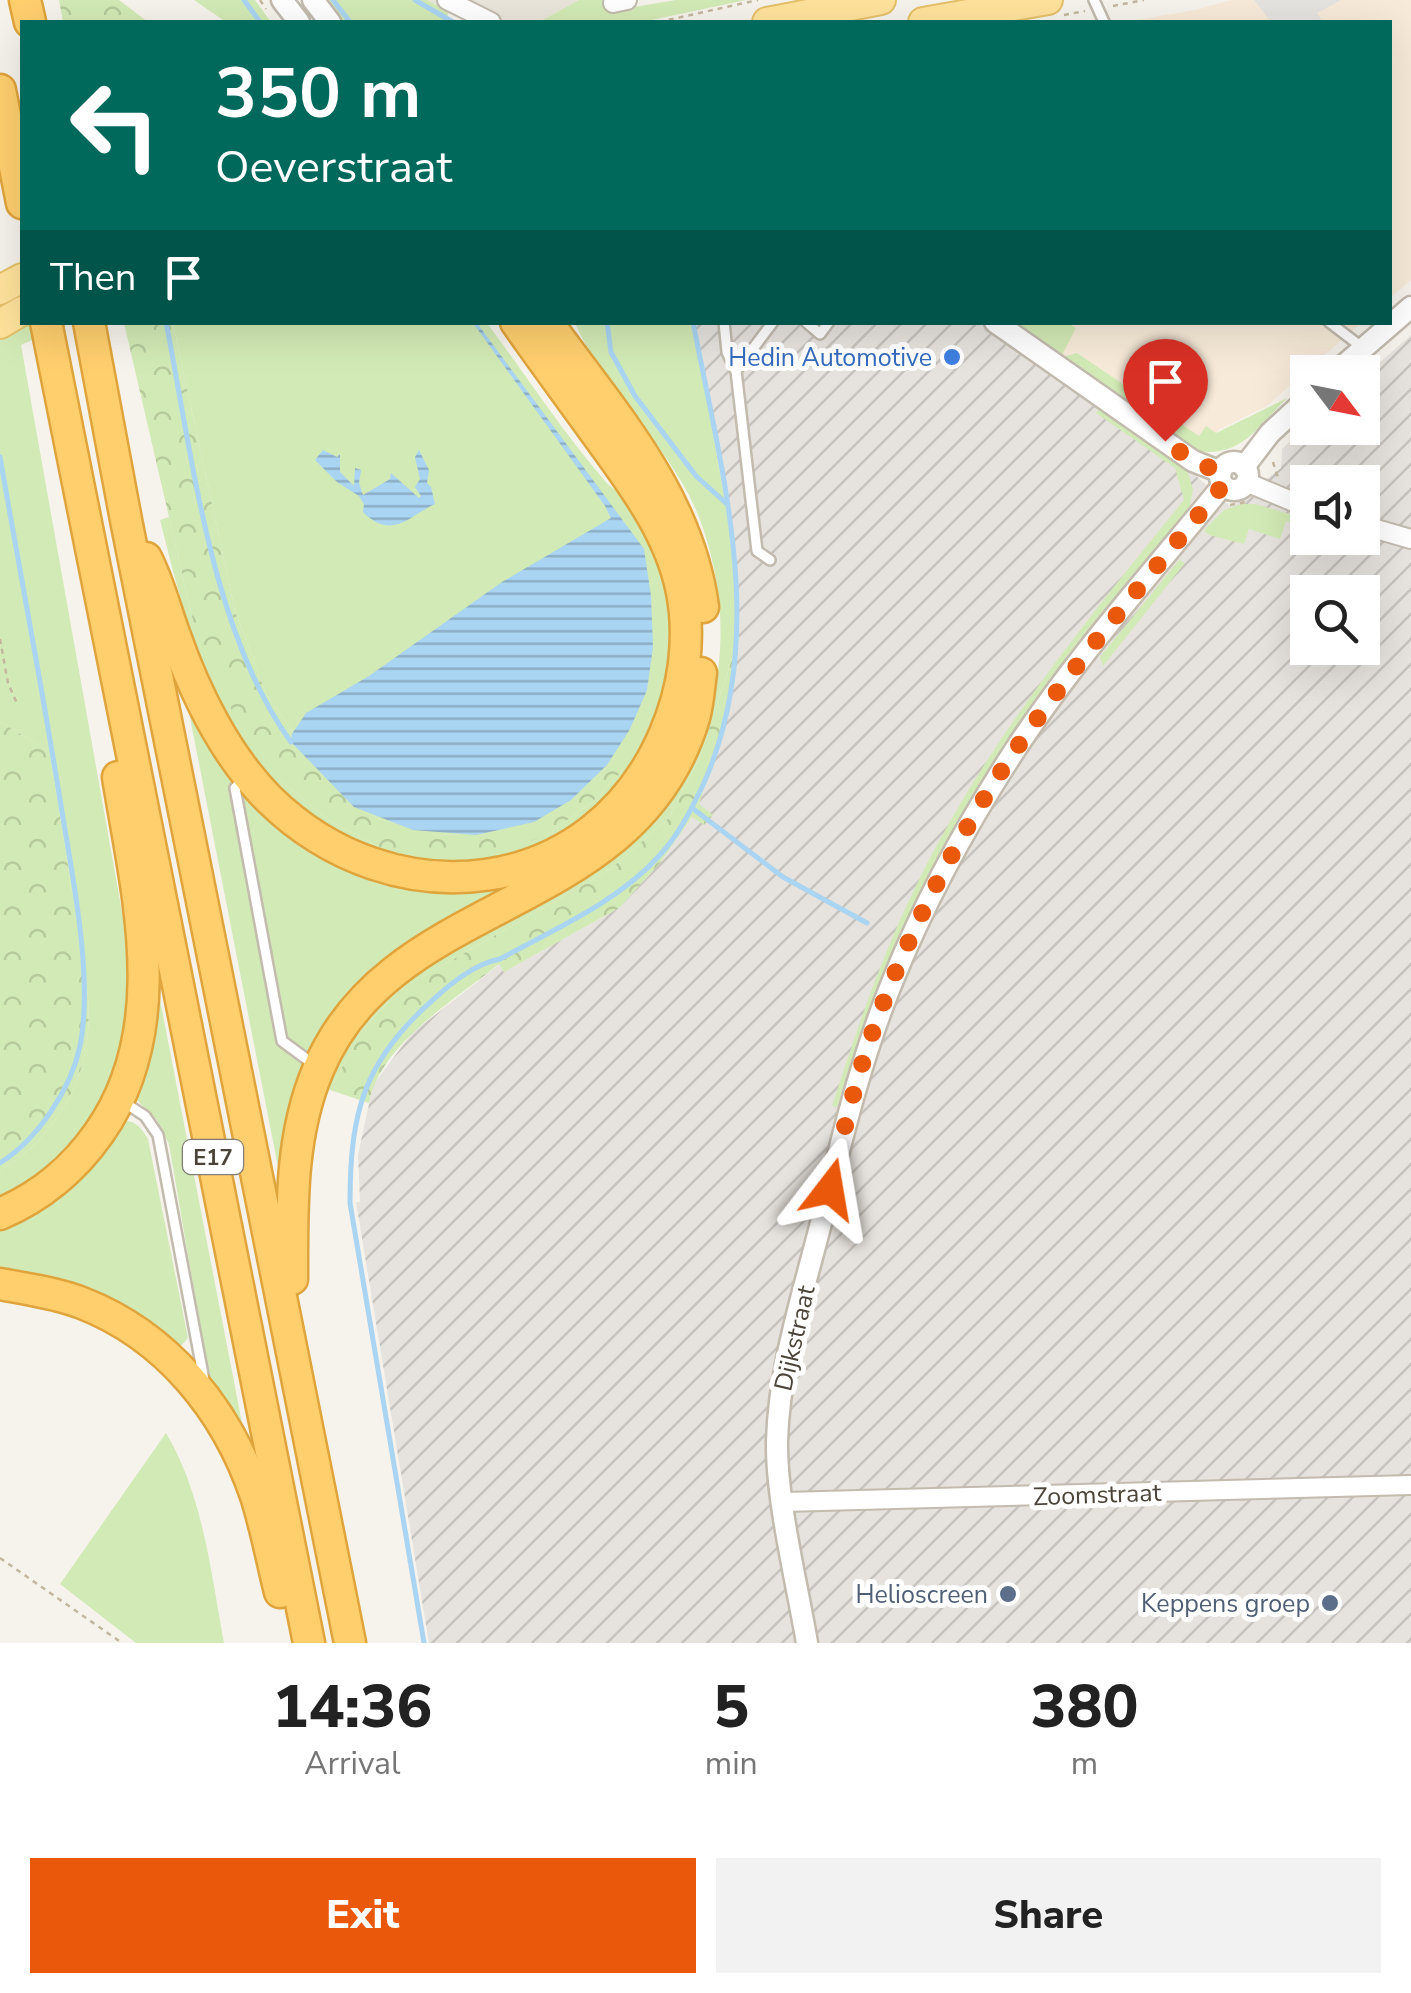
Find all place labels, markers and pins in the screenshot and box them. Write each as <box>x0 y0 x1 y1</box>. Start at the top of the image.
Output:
pin <box>1123 339 1208 442</box>
place label: Hedin Automotive <box>728 341 932 375</box>
marker: Hedin Automotive <box>941 346 963 368</box>
place label: Helioscreen <box>855 1578 988 1612</box>
marker: Helioscreen <box>997 1583 1019 1605</box>
place label: Keppens groep <box>1141 1587 1310 1621</box>
marker: Keppens groep <box>1319 1592 1341 1614</box>

